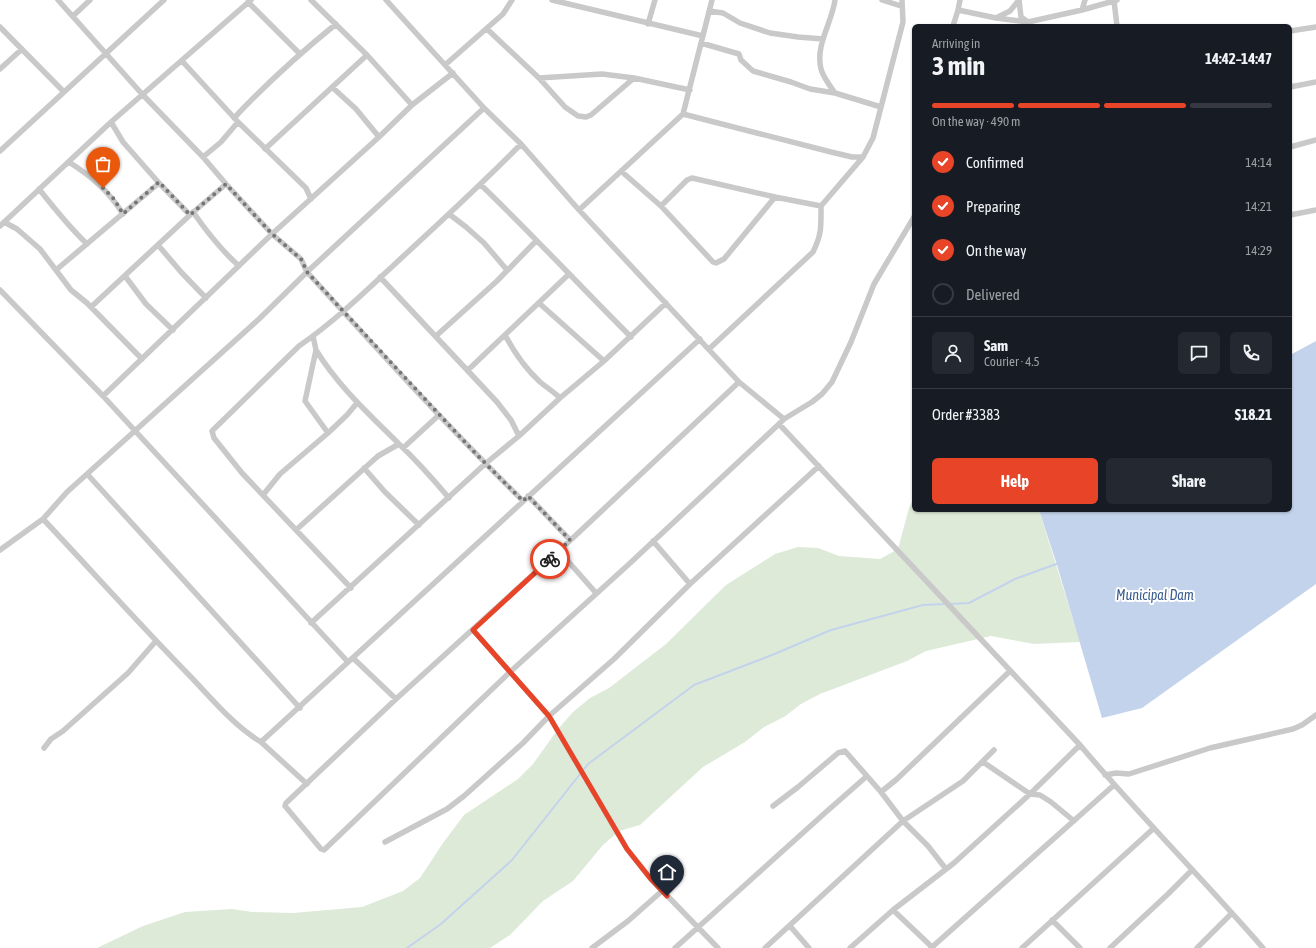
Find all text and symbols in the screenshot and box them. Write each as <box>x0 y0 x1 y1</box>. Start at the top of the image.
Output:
text: Arriving in <box>932 36 980 51</box>
text: 14:42–14:47 <box>1205 50 1272 67</box>
text: 3 min <box>932 51 985 81</box>
text: On the way · 490 m <box>932 114 1020 129</box>
pin <box>86 147 120 188</box>
icon: check <box>932 151 954 173</box>
icon: bag <box>92 153 114 175</box>
text: Confirmed <box>966 154 1024 171</box>
text: 14:14 <box>1245 155 1272 170</box>
icon: check <box>932 195 954 217</box>
text: Preparing <box>966 198 1020 215</box>
text: 14:21 <box>1245 199 1272 214</box>
icon: check <box>932 239 954 261</box>
text: On the way <box>966 242 1027 259</box>
text: 14:29 <box>1245 243 1272 258</box>
text: Delivered <box>966 286 1020 303</box>
button: person <box>932 332 974 374</box>
button: chat <box>1178 332 1220 374</box>
button: phone <box>1230 332 1272 374</box>
text: Sam <box>984 337 1008 354</box>
text: Courier · 4.5 <box>984 354 1040 369</box>
text: Order #3383 <box>932 406 1000 423</box>
text: $18.21 <box>1235 406 1272 423</box>
button: Help <box>932 458 1098 504</box>
button: Share <box>1106 458 1272 504</box>
courier <box>530 539 570 579</box>
icon: bike <box>539 548 561 570</box>
water label: Municipal Dam <box>1116 587 1194 603</box>
pin <box>650 855 684 896</box>
icon: home <box>656 861 678 883</box>

